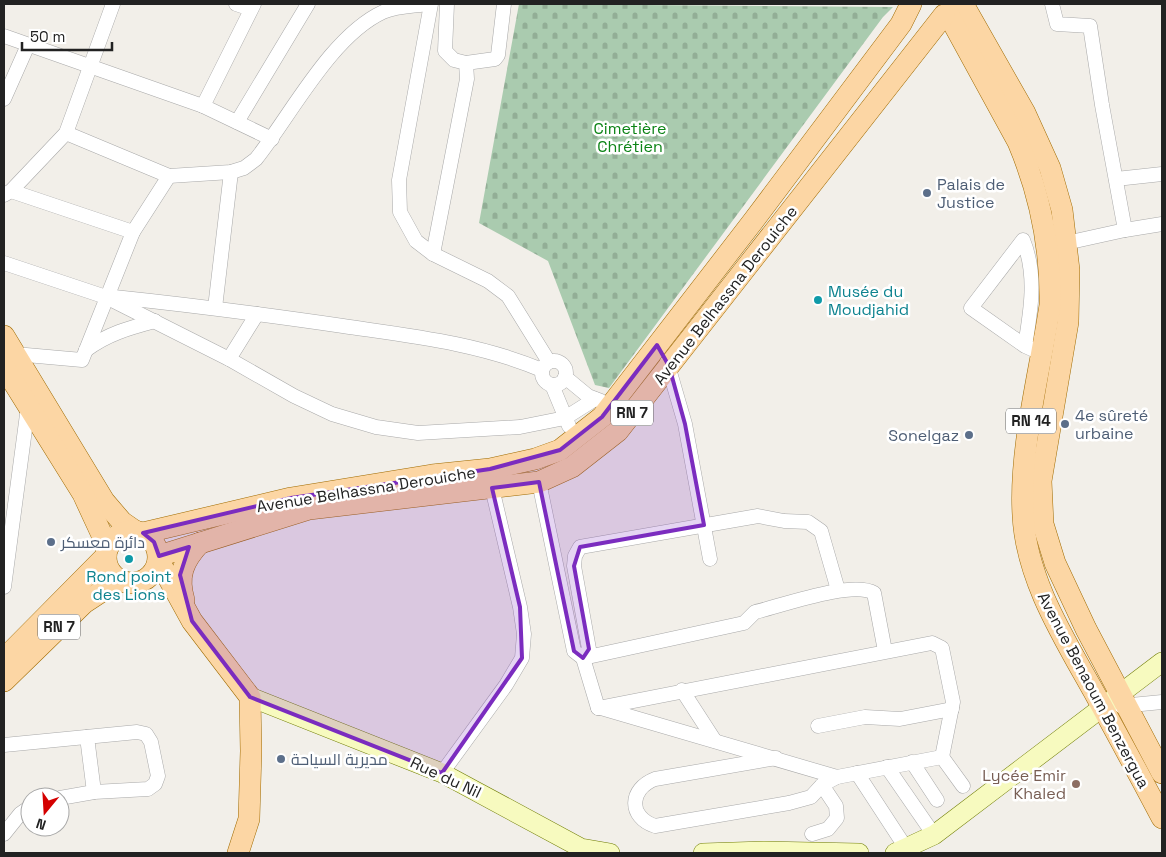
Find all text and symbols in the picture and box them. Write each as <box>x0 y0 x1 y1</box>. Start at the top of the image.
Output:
scale bar <box>22 20 112 52</box>
text: 50 m <box>30 27 65 46</box>
park label: Cimetière Chrétien <box>593 118 667 157</box>
place label: Palais de Justice <box>937 174 1005 213</box>
marker: Palais de Justice <box>921 187 933 199</box>
street label: Avenue Belhassna Derouiche <box>649 201 802 389</box>
place label: Musée du Moudjahid <box>828 281 909 320</box>
marker: Musée du Moudjahid <box>812 294 824 306</box>
road number: RN 7 <box>611 400 653 426</box>
place label: 4e sûreté urbaine <box>1075 405 1148 444</box>
road number: RN 14 <box>1006 408 1056 434</box>
marker: 4e sûreté urbaine <box>1059 418 1071 430</box>
place label: Sonelgaz <box>888 425 959 446</box>
marker: Sonelgaz <box>963 429 975 441</box>
street label: Avenue Belhassna Derouiche <box>255 462 477 517</box>
place label: دائرة معسكر <box>60 532 145 553</box>
marker: دائرة معسكر <box>45 536 57 548</box>
marker: Rond point des Lions <box>123 553 135 565</box>
place label: Rond point des Lions <box>86 566 172 605</box>
street label: Avenue Benaoum Benzergua <box>1033 588 1154 792</box>
road number: RN 7 <box>38 614 80 640</box>
place label: مديرية السياحة <box>291 749 388 770</box>
street label: Rue du Nil <box>407 752 485 803</box>
marker: مديرية السياحة <box>275 753 287 765</box>
place label: Lycée Emir Khaled <box>982 765 1066 804</box>
marker: Lycée Emir Khaled <box>1070 778 1082 790</box>
north arrow <box>20 787 70 837</box>
text: N <box>34 814 48 834</box>

